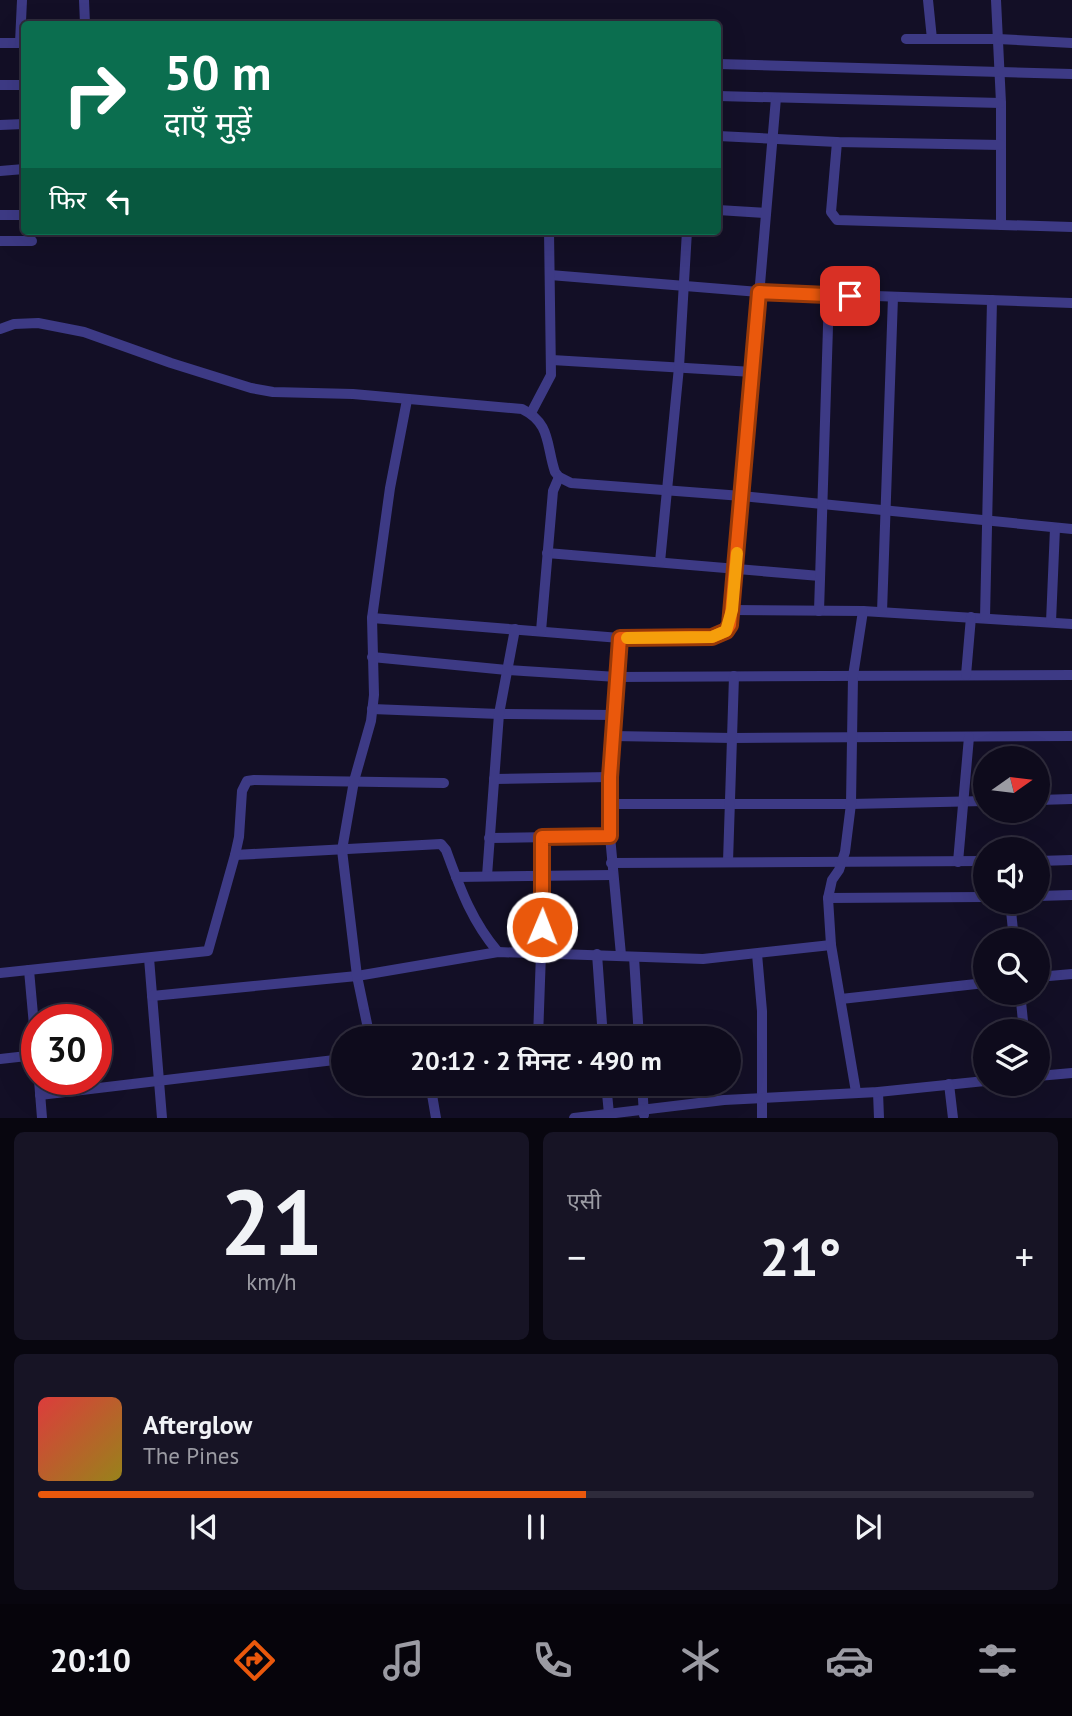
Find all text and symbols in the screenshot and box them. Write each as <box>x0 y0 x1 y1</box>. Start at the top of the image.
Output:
text: 50 m <box>164 40 271 104</box>
icon: right <box>49 49 140 140</box>
text: दाएँ मुड़ें <box>164 102 252 144</box>
icon: left <box>100 182 138 220</box>
text: फिर <box>49 183 86 216</box>
pin <box>820 266 880 326</box>
icon: arrive <box>831 277 869 315</box>
north arrow <box>973 746 1050 822</box>
map controls <box>973 746 1050 1096</box>
button: sound <box>973 837 1050 914</box>
position arrow <box>505 890 579 964</box>
button: search <box>973 928 1050 1005</box>
speed limit sign: 30 <box>21 1004 112 1095</box>
button: layers <box>973 1019 1050 1096</box>
text: 20:12 · 2 मिनट · 490 m <box>410 1044 662 1077</box>
text: 21 <box>220 1162 323 1280</box>
text: एसी <box>567 1186 601 1215</box>
text: 21° <box>760 1223 841 1290</box>
text: − <box>567 1232 586 1281</box>
text: + <box>1015 1232 1034 1281</box>
text: km/h <box>246 1267 297 1296</box>
text: Afterglow <box>143 1408 252 1441</box>
text: The Pines <box>143 1441 239 1470</box>
icon: previous <box>185 1508 223 1546</box>
icon: pause <box>517 1508 555 1546</box>
icon: next <box>849 1508 887 1546</box>
icon: directions <box>230 1636 279 1685</box>
icon: music <box>379 1636 428 1685</box>
icon: phone <box>528 1636 577 1685</box>
icon: climate <box>676 1636 725 1685</box>
icon: car <box>825 1636 874 1685</box>
icon: filters <box>973 1636 1022 1685</box>
text: 20:10 <box>50 1639 131 1681</box>

